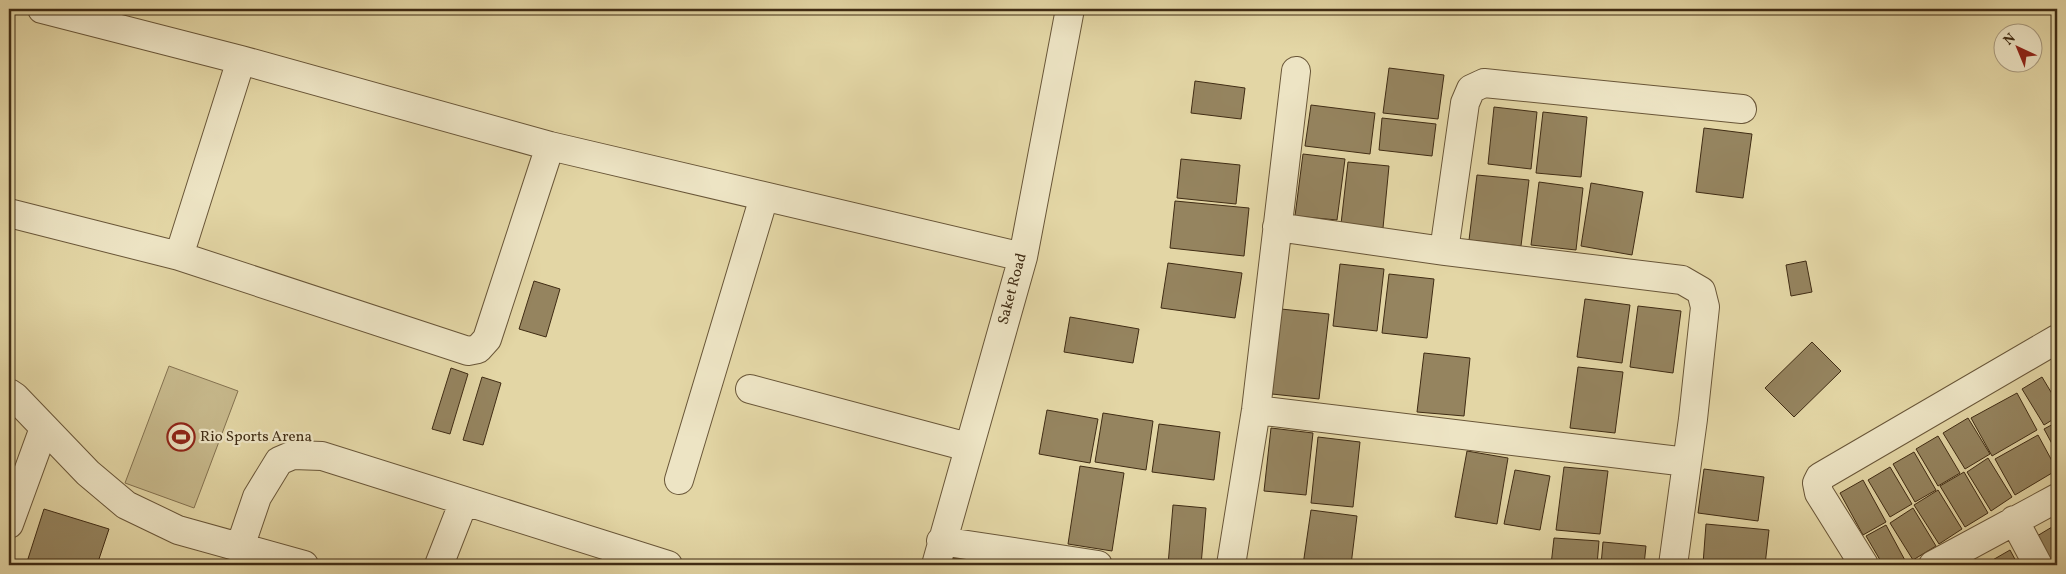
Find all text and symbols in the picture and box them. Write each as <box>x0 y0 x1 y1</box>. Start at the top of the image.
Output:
north arrow <box>1994 22 2044 72</box>
text: N <box>2000 29 2020 50</box>
street label: Saket Road <box>993 251 1033 327</box>
sports icon: Rio Sports Arena <box>166 422 196 452</box>
place label: Rio Sports Arena <box>200 427 312 448</box>

